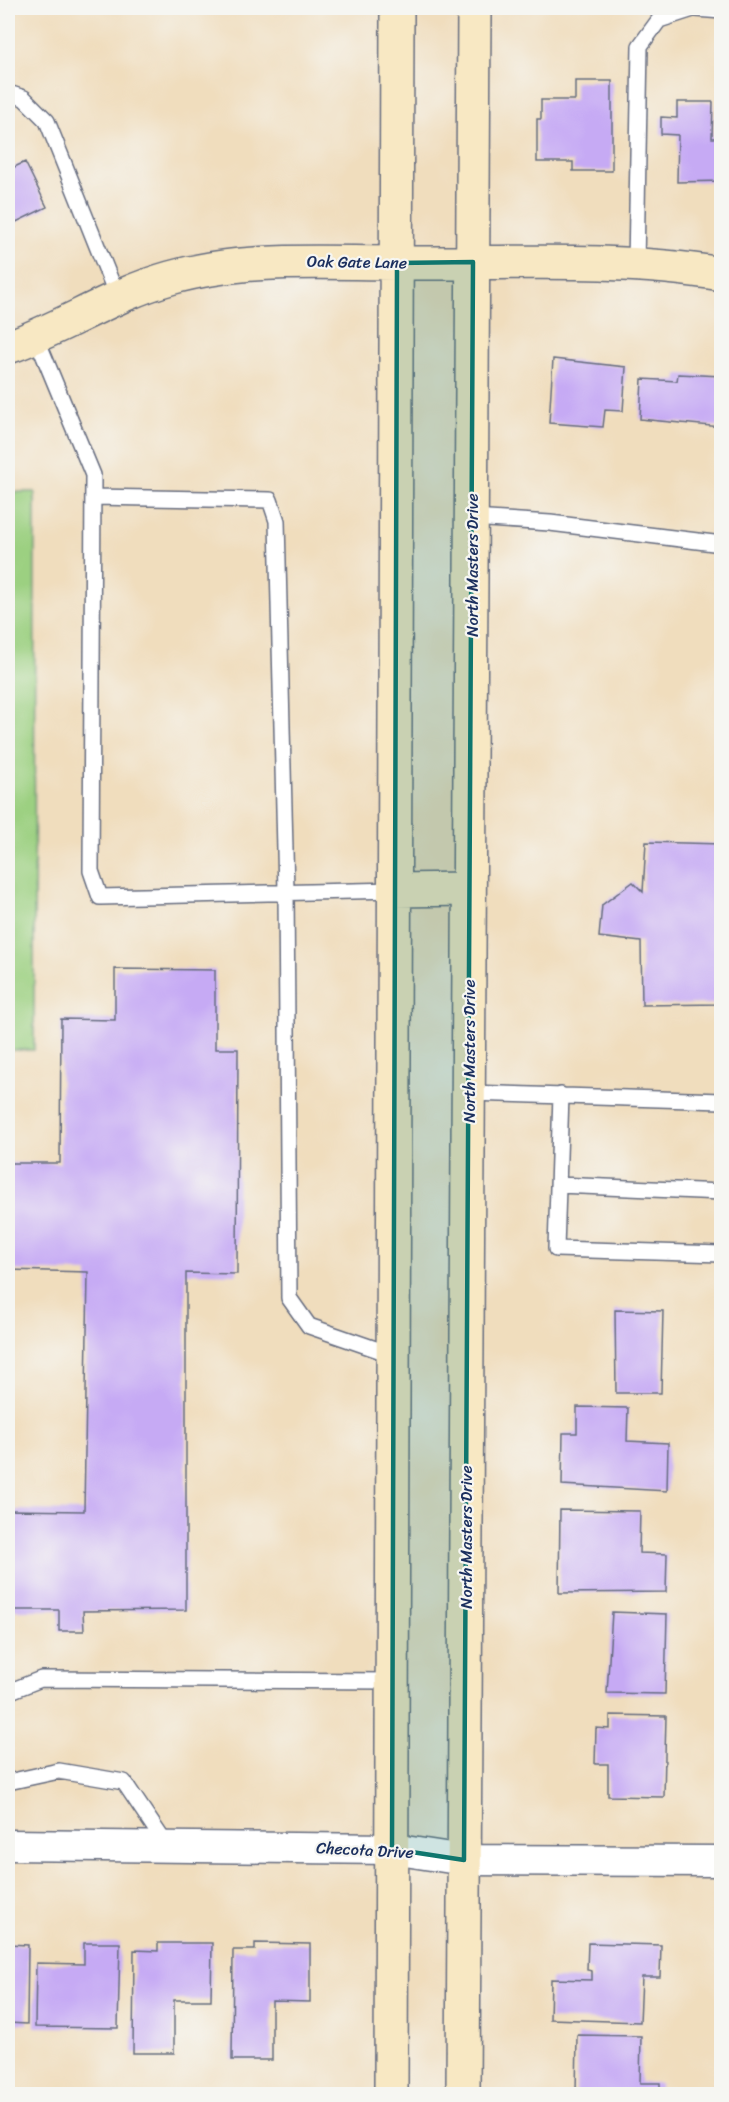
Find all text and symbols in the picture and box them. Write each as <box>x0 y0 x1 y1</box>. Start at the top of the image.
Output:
street label: Oak Gate Lane <box>307 247 407 277</box>
street label: North Masters Drive <box>458 493 487 637</box>
street label: North Masters Drive <box>455 979 484 1123</box>
street label: North Masters Drive <box>452 1465 481 1609</box>
street label: Checota Drive <box>316 1833 414 1867</box>

